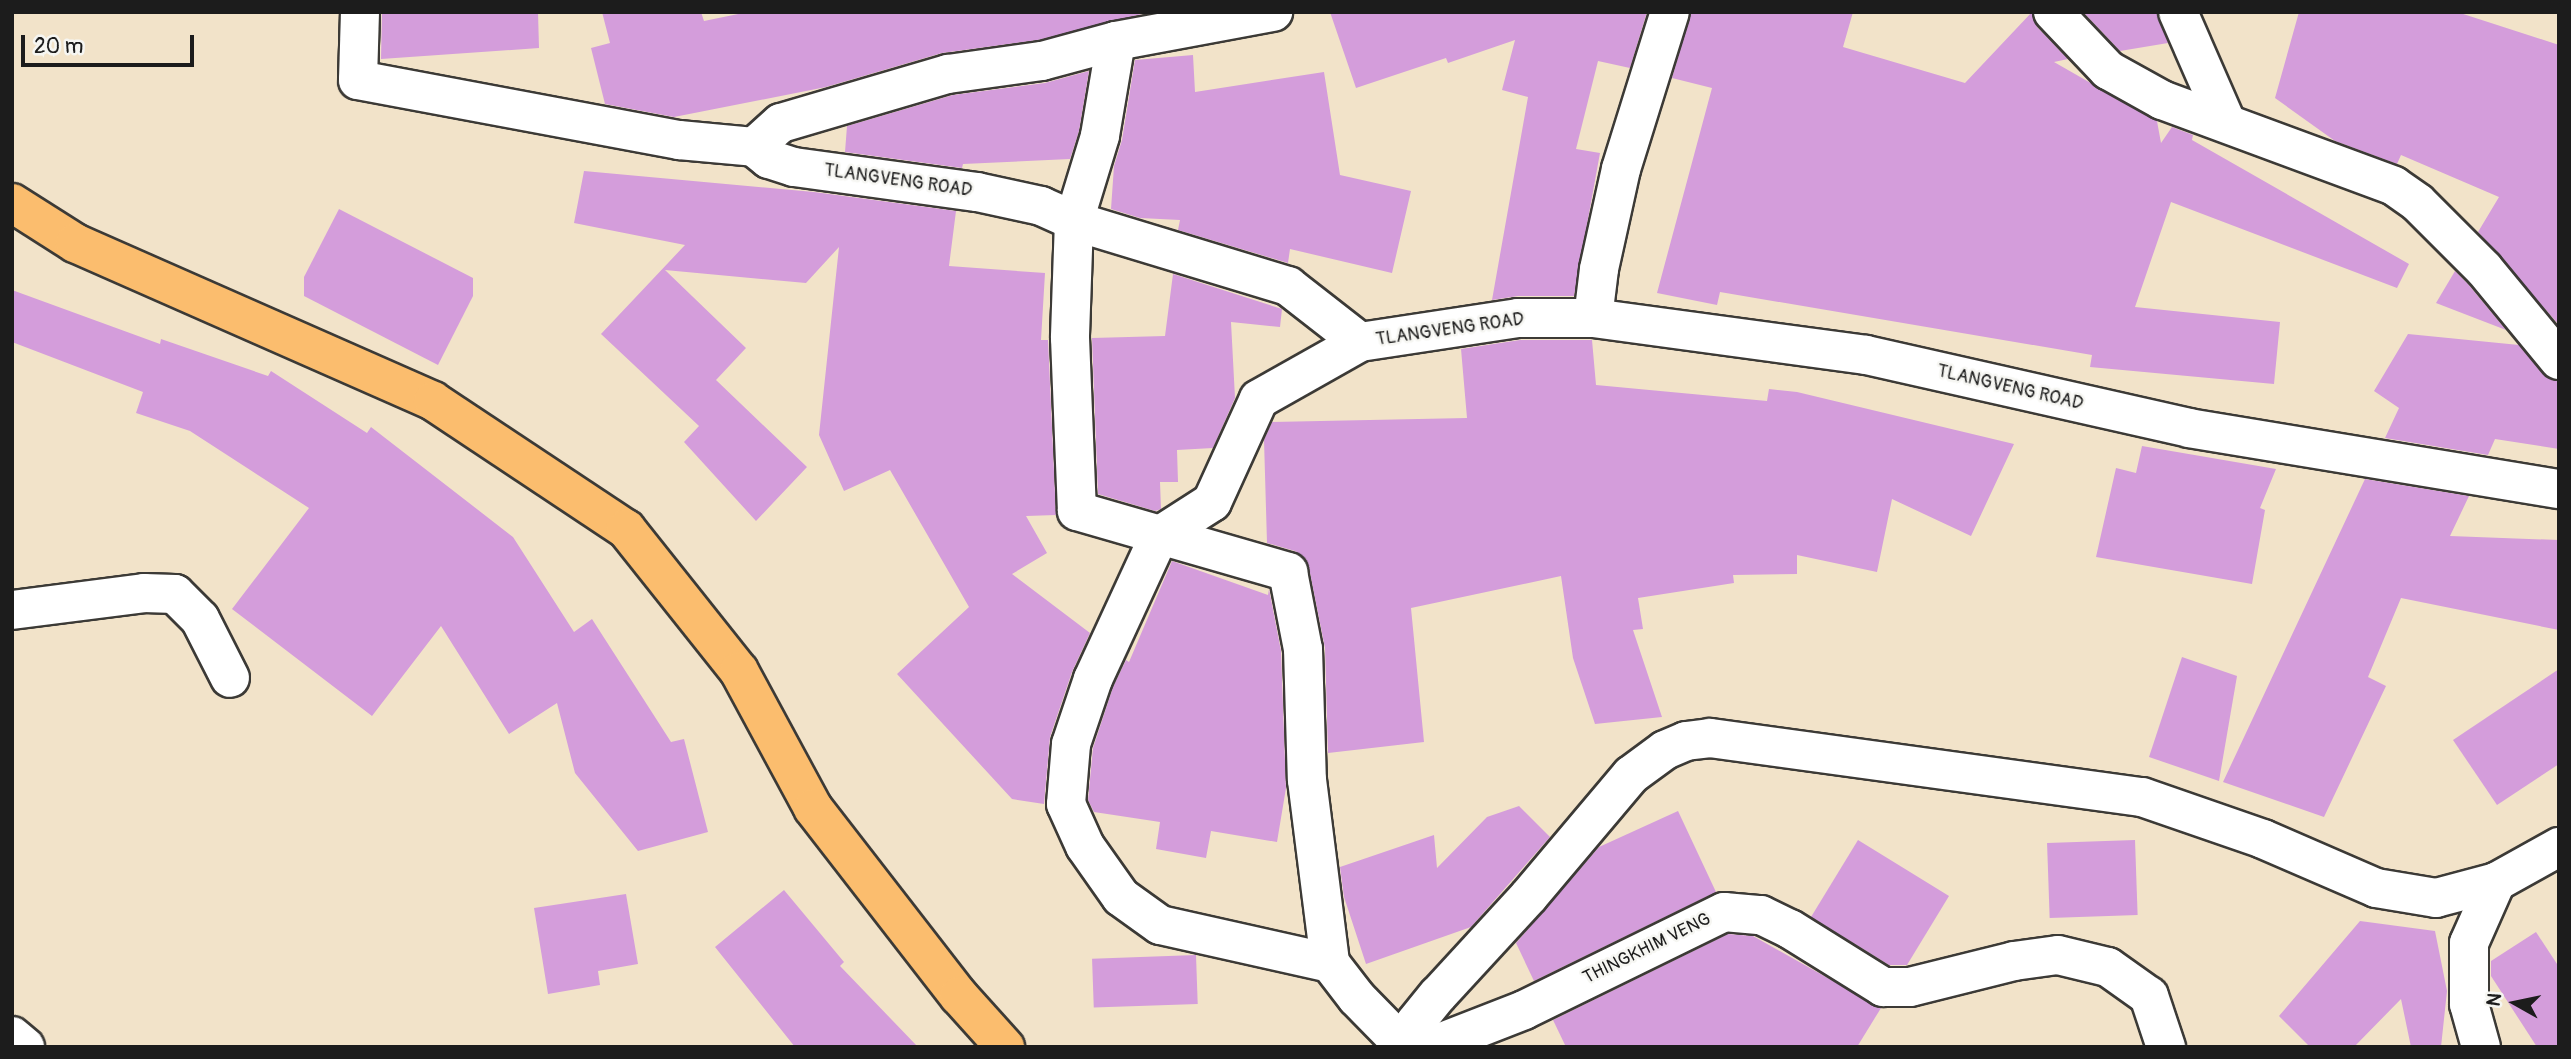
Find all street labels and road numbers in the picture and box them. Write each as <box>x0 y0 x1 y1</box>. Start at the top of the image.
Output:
street label: TLANGVENG ROAD <box>823 160 973 202</box>
street label: TLANGVENG ROAD <box>1375 309 1525 351</box>
street label: TLANGVENG ROAD <box>1935 361 2085 415</box>
street label: THINGKHIM VENG <box>1580 909 1714 989</box>

